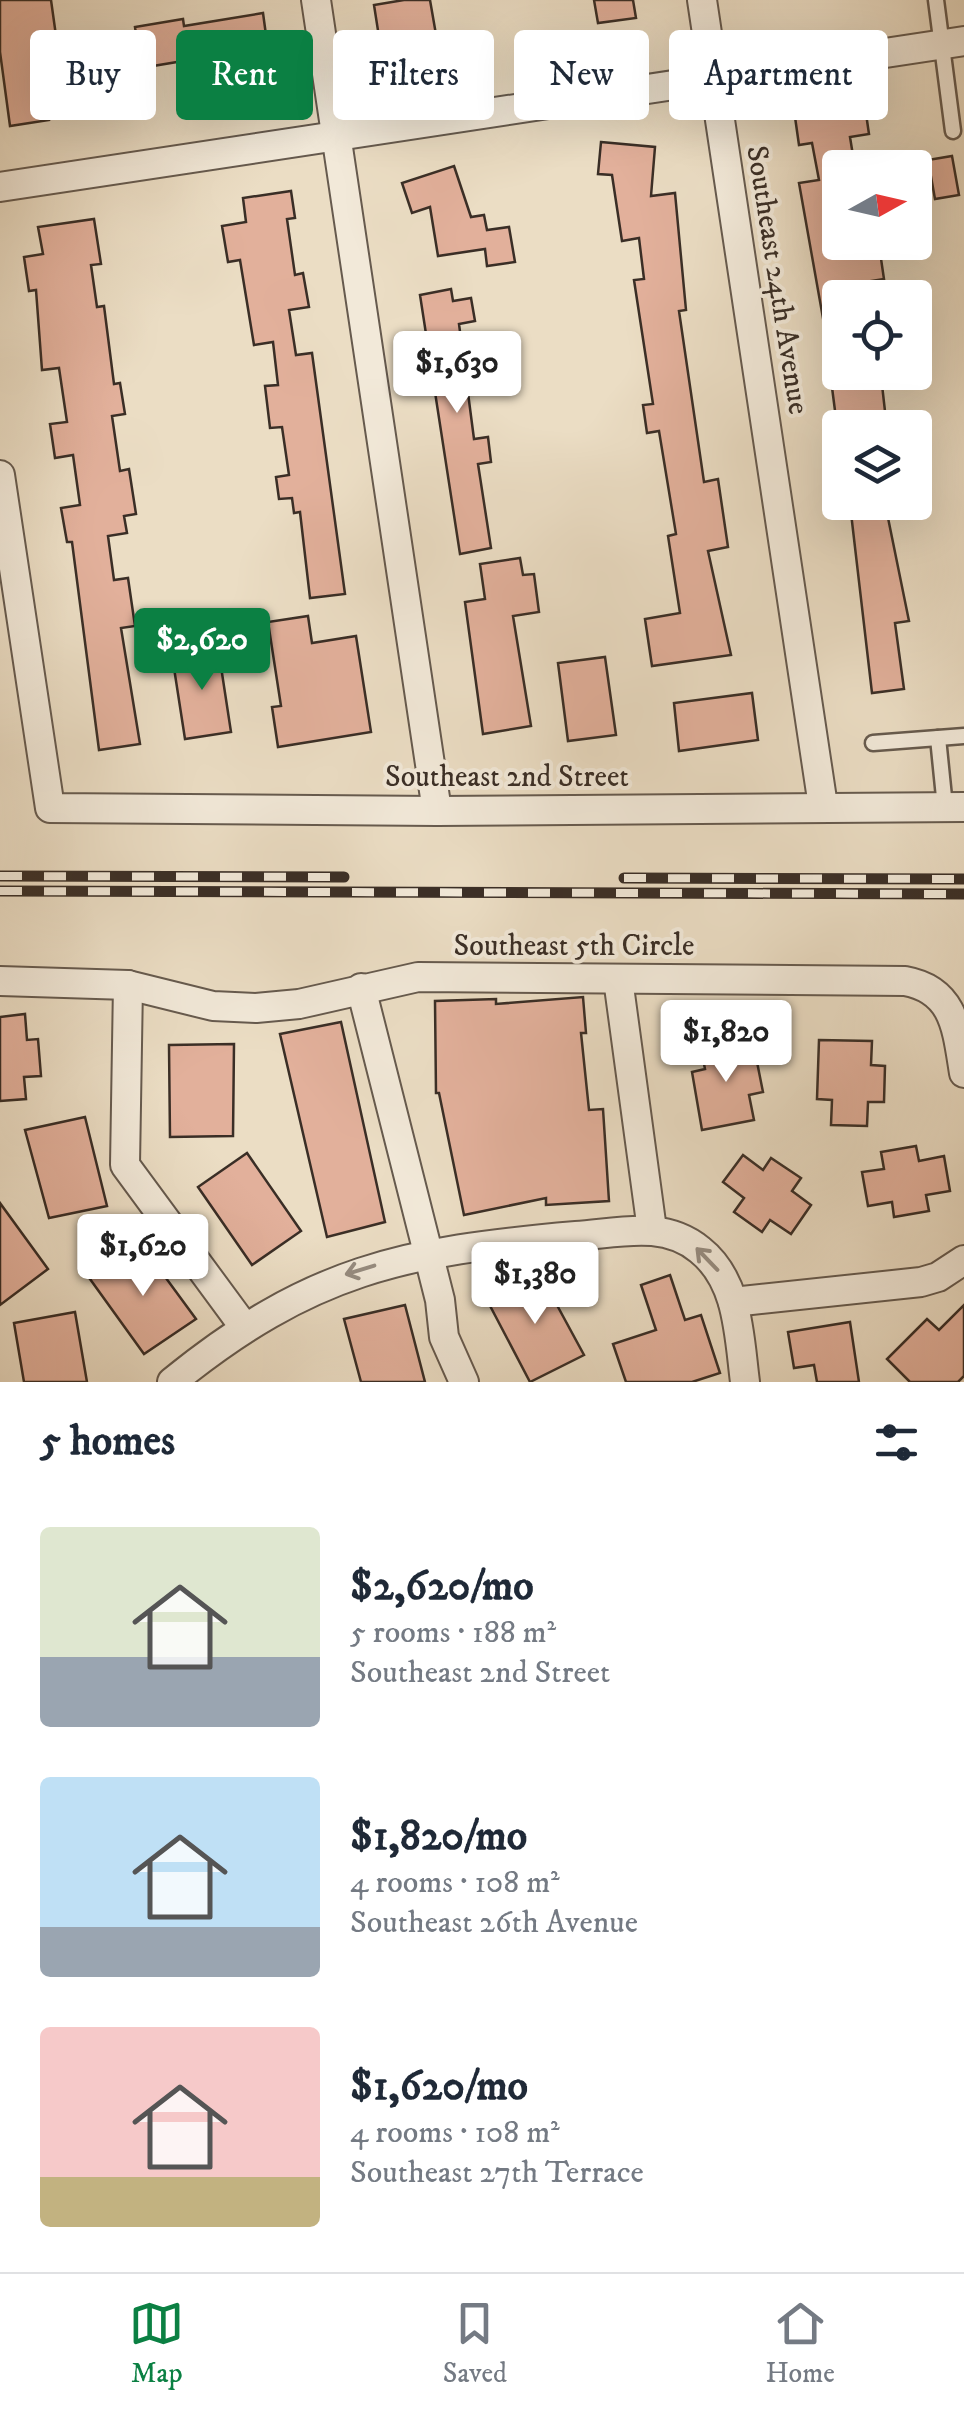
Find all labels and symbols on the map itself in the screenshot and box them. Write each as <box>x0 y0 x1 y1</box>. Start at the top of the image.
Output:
street label: Southeast 24th Avenue <box>737 143 817 417</box>
north arrow <box>822 150 932 260</box>
pin: $1,630 <box>376 331 538 416</box>
pin: $2,620 <box>121 608 283 693</box>
street label: Southeast 2nd Street <box>385 759 629 796</box>
street label: Southeast 5th Circle <box>454 928 694 965</box>
pin: $1,820 <box>645 1000 807 1085</box>
pin: $1,620 <box>62 1214 224 1299</box>
pin: $1,380 <box>454 1242 616 1327</box>
one-way arrow <box>695 1247 719 1271</box>
one-way arrow <box>345 1263 377 1281</box>

